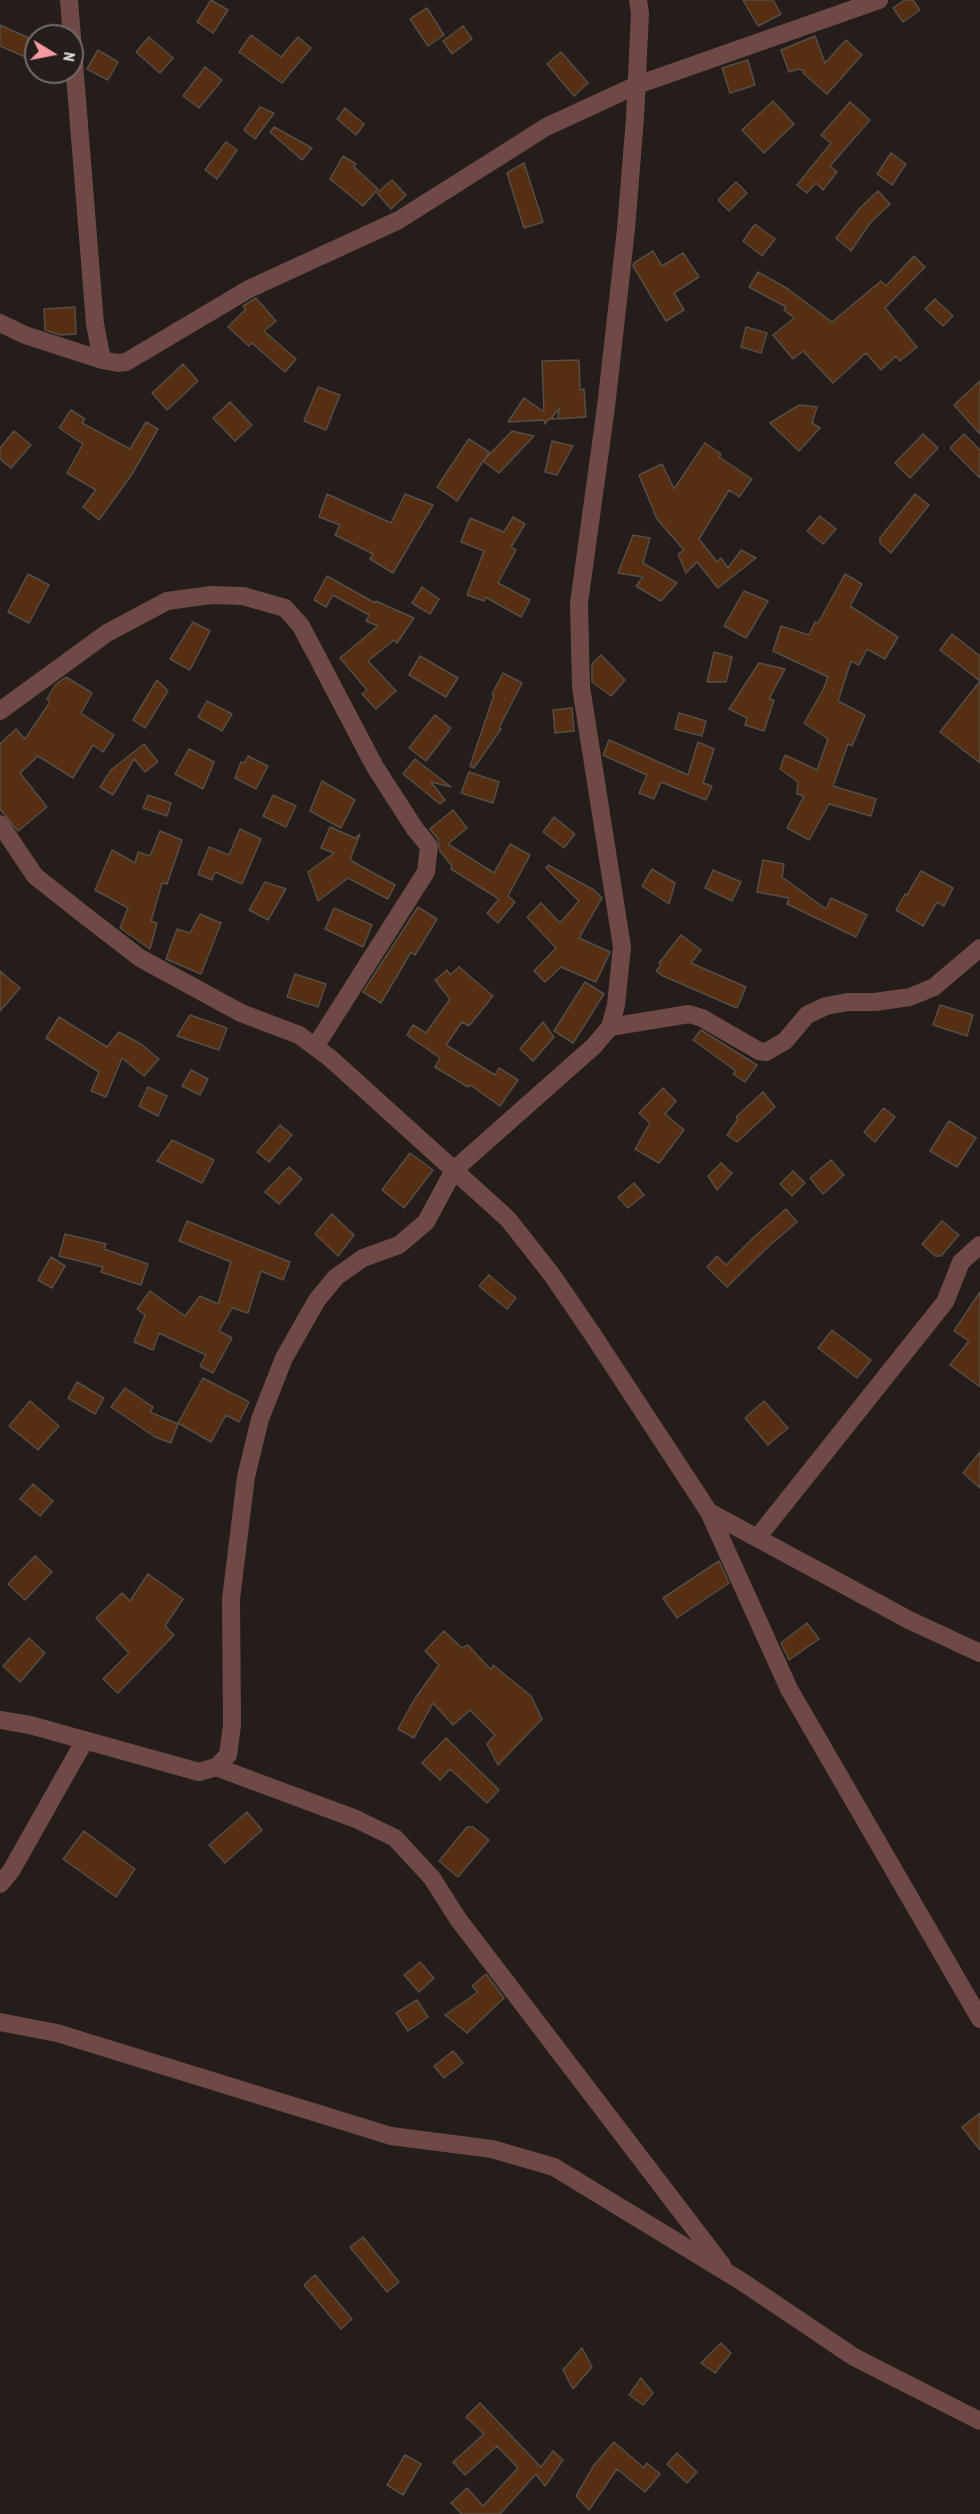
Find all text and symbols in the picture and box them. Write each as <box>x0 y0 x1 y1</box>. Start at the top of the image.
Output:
north arrow <box>24 24 84 84</box>
text: N <box>59 51 80 63</box>

